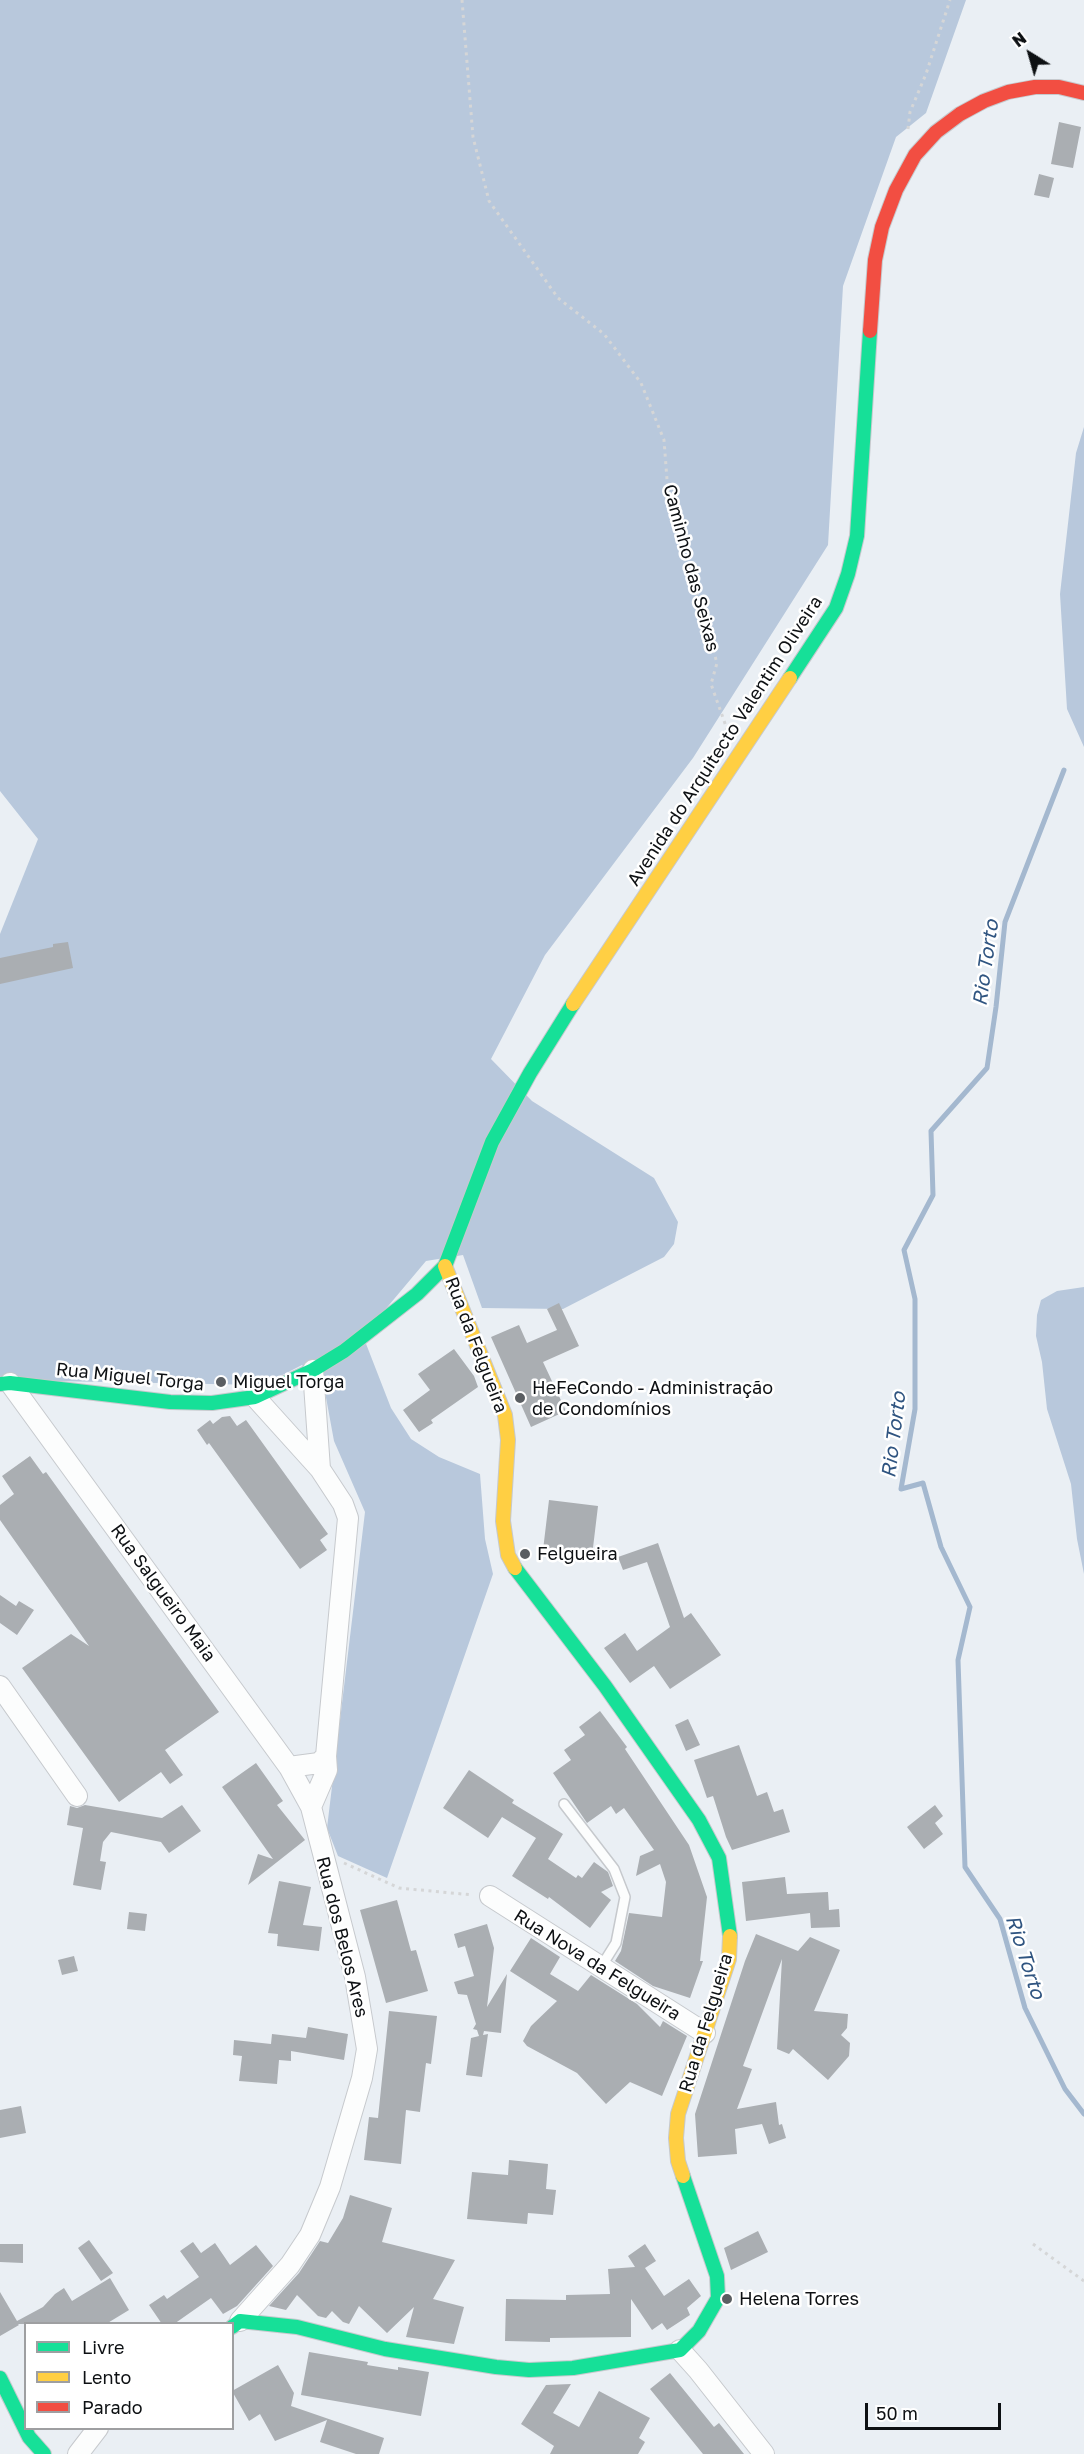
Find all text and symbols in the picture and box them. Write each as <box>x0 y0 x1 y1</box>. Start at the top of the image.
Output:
north arrow <box>1000 24 1060 84</box>
text: N <box>1008 28 1030 51</box>
street label: Caminho das Seixas <box>658 482 724 654</box>
street label: Avenida do Arquitecto Valentim Oliveira <box>623 592 827 890</box>
water label: Rio Torto <box>968 918 1004 1008</box>
street label: Rua da Felgueira <box>440 1274 512 1416</box>
street label: Rua Miguel Torga <box>55 1358 205 1396</box>
place label: Miguel Torga <box>233 1371 344 1393</box>
marker: Miguel Torga <box>214 1375 228 1389</box>
place label: HeFeCondo - Administração de Condomínios <box>532 1377 773 1420</box>
water label: Rio Torto <box>877 1390 911 1480</box>
marker: HeFeCondo - Administração de Condomínios <box>513 1391 527 1405</box>
street label: Rua Salgueiro Maia <box>106 1520 220 1666</box>
place label: Felgueira <box>537 1543 618 1565</box>
marker: Felgueira <box>518 1547 532 1561</box>
street label: Rua dos Belos Ares <box>312 1854 372 2020</box>
street label: Rua Nova da Felgueira <box>510 1905 684 2025</box>
water label: Rio Torto <box>1000 1912 1050 2002</box>
street label: Rua da Felgueira <box>675 1951 737 2095</box>
place label: Helena Torres <box>739 2288 859 2310</box>
marker: Helena Torres <box>720 2292 734 2306</box>
legend <box>24 2322 234 2430</box>
text: Livre <box>82 2336 124 2358</box>
text: Lento <box>82 2366 131 2388</box>
scale bar <box>868 2391 1004 2429</box>
text: Parado <box>82 2396 143 2418</box>
text: 50 m <box>876 2402 918 2424</box>

